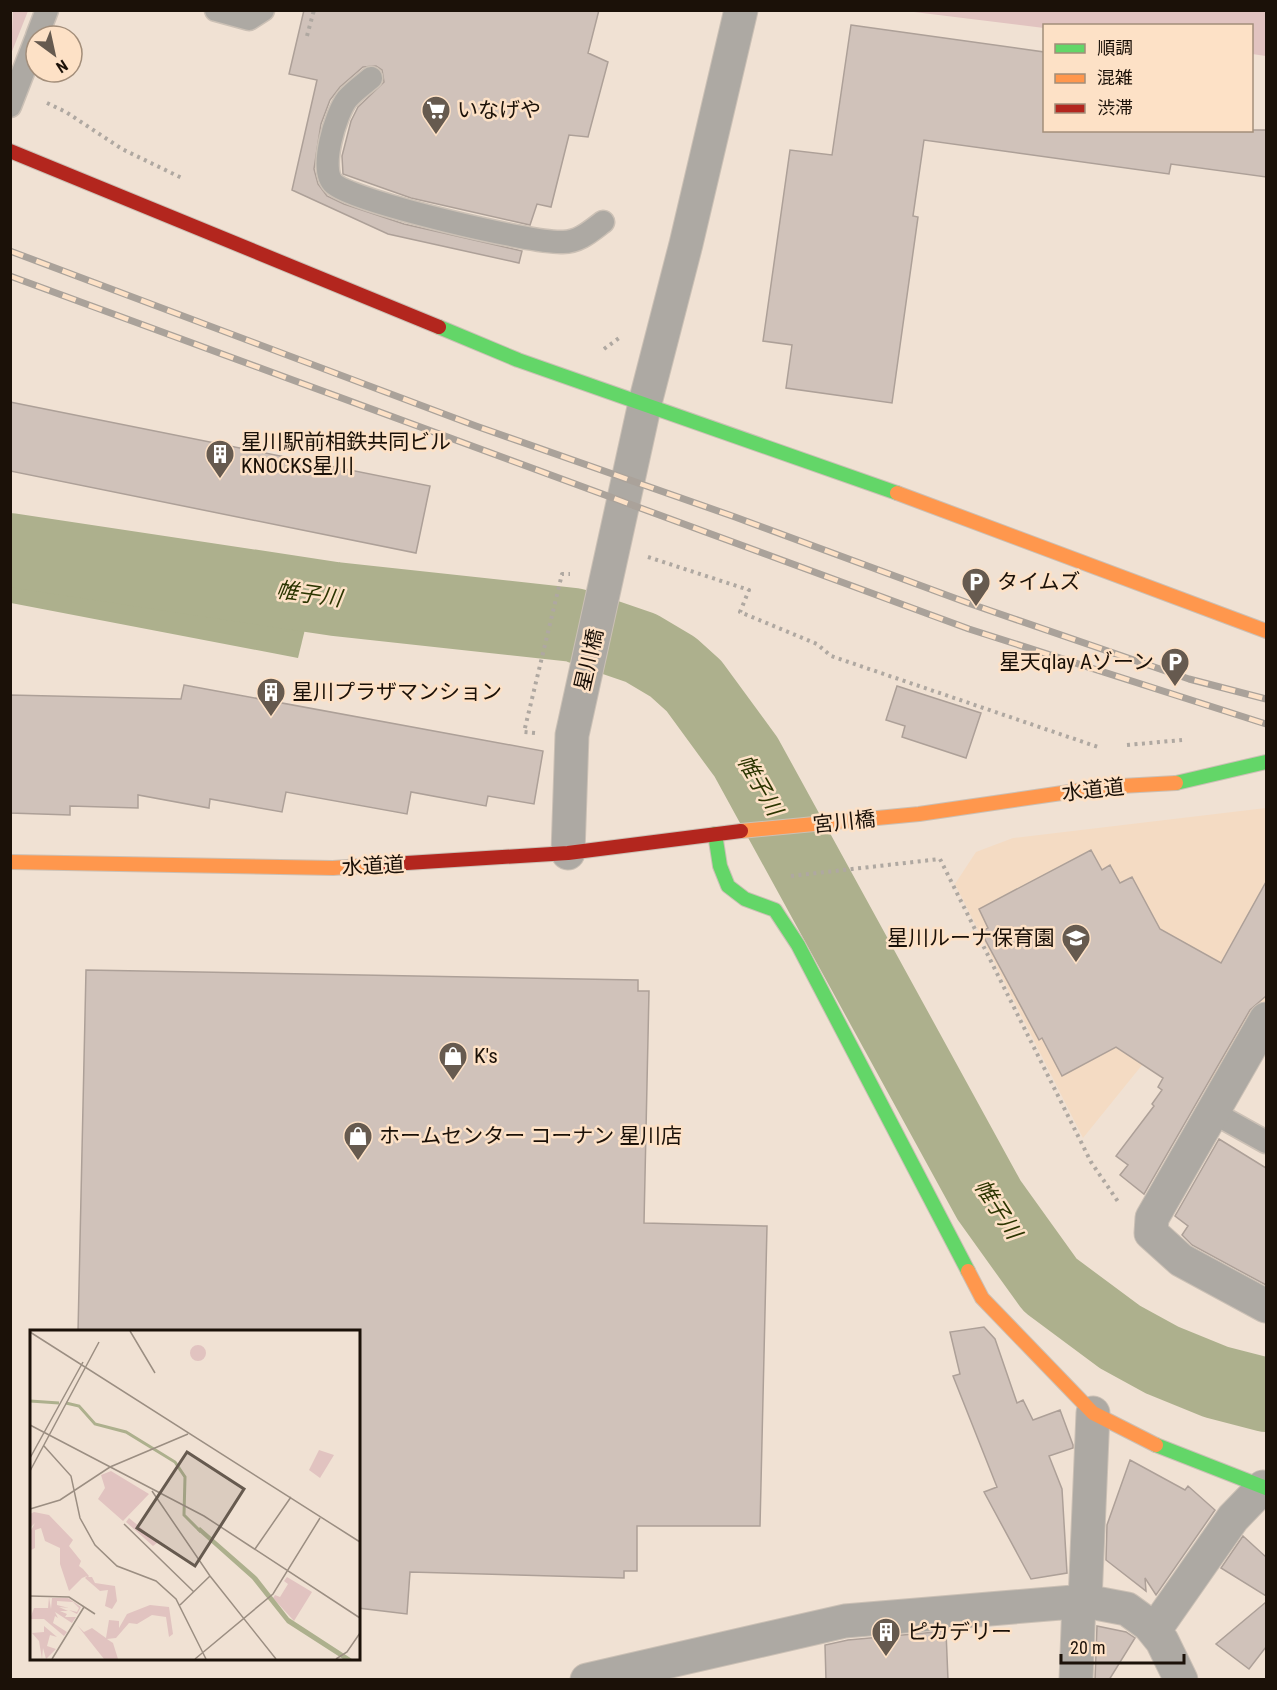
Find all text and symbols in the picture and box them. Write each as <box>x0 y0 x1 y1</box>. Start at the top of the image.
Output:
north arrow <box>24 24 84 84</box>
legend <box>1043 24 1253 132</box>
text: 順調 <box>1097 37 1133 58</box>
text: N <box>53 56 71 77</box>
text: 混雑 <box>1097 67 1133 88</box>
supermarket icon: いなげや <box>420 94 452 136</box>
text: 渋滞 <box>1097 97 1133 118</box>
place label: いなげや <box>457 98 541 122</box>
place label: 星川駅前相鉄共同ビル KNOCKS星川 <box>241 430 451 478</box>
building icon: 星川駅前相鉄共同ビル KNOCKS星川 <box>204 438 236 480</box>
parking icon: タイムズ <box>960 566 992 608</box>
place label: タイムズ <box>997 570 1081 594</box>
water label: 帷子川 <box>275 577 345 611</box>
street label: 星川橋 <box>570 627 608 693</box>
parking icon: 星天qlay Aゾーン <box>1159 646 1191 688</box>
place label: 星天qlay Aゾーン <box>999 650 1154 674</box>
building icon: 星川プラザマンション <box>255 676 287 718</box>
place label: 星川プラザマンション <box>292 680 502 704</box>
water label: 帷子川 <box>733 750 788 822</box>
street label: 水道道 <box>1060 775 1126 805</box>
street label: 宮川橋 <box>811 807 877 837</box>
street label: 水道道 <box>341 852 405 880</box>
school or university icon: 星川ルーナ保育園 <box>1060 922 1092 964</box>
place label: 星川ルーナ保育園 <box>887 926 1055 950</box>
shop icon: K's <box>437 1040 469 1082</box>
place label: K's <box>474 1044 498 1068</box>
shop icon: ホームセンター コーナン 星川店 <box>342 1120 374 1162</box>
place label: ホームセンター コーナン 星川店 <box>379 1124 682 1148</box>
water label: 帷子川 <box>970 1175 1028 1245</box>
inset map <box>30 1330 360 1660</box>
building icon: ピカデリー <box>870 1616 902 1658</box>
place label: ピカデリー <box>907 1620 1012 1644</box>
scale bar <box>1061 1627 1184 1665</box>
text: 20 m <box>1070 1637 1105 1658</box>

